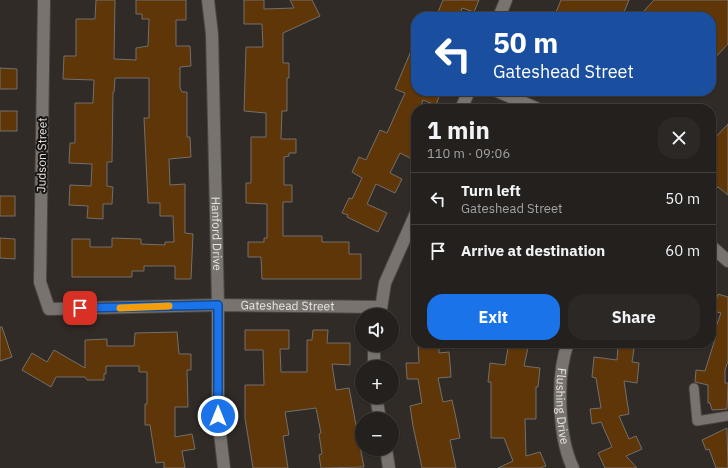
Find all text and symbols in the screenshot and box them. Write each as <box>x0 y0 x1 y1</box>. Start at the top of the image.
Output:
text: 50 m <box>493 24 558 61</box>
icon: left <box>427 28 479 80</box>
text: Gateshead Street <box>493 60 634 83</box>
text: 1 min <box>427 114 490 146</box>
street label: Judson Street <box>33 117 50 193</box>
button: close <box>658 117 700 159</box>
text: 110 m · 09:06 <box>427 145 510 162</box>
text: Turn left <box>461 181 521 200</box>
icon: left <box>427 188 449 210</box>
text: 50 m <box>665 189 700 208</box>
street label: Hanford Drive <box>209 196 225 271</box>
text: Gateshead Street <box>461 200 563 217</box>
icon: arrive <box>427 240 449 262</box>
text: Arrive at destination <box>461 241 605 260</box>
text: 60 m <box>665 241 700 260</box>
pin <box>63 291 97 325</box>
button: Exit <box>427 294 560 340</box>
button: Share <box>568 294 700 340</box>
icon: arrive <box>69 297 91 319</box>
street label: Gateshead Street <box>240 297 335 313</box>
map controls <box>355 308 399 456</box>
button: sound <box>355 308 399 352</box>
button: + <box>355 360 399 404</box>
street label: Flushing Drive <box>553 367 573 446</box>
position arrow <box>197 395 239 437</box>
button: − <box>355 412 399 456</box>

